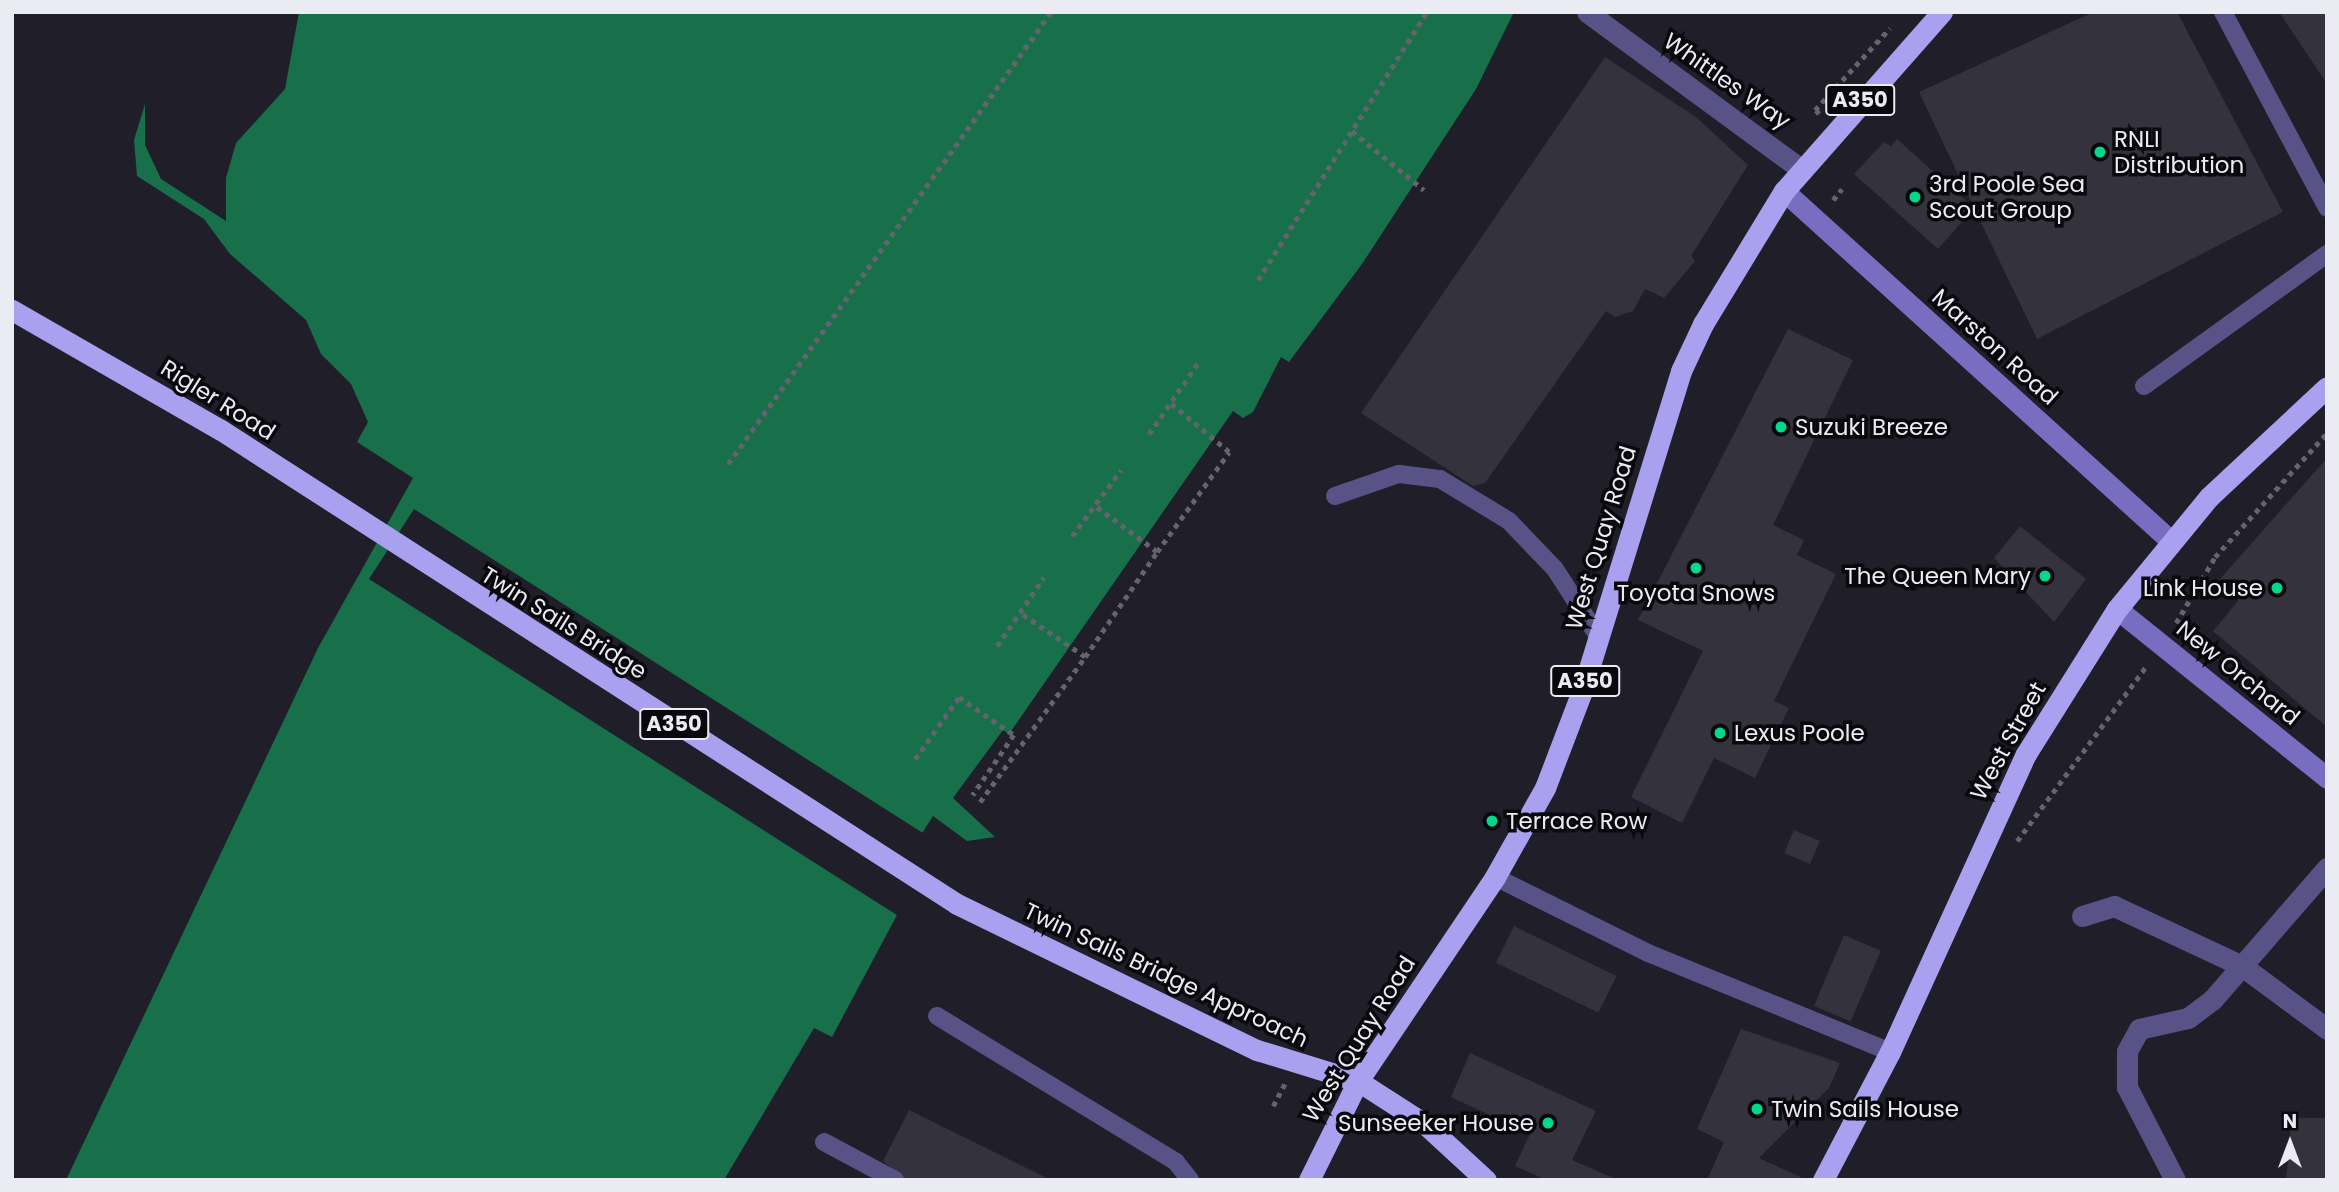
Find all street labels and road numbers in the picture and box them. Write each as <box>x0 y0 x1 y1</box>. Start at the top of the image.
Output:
street label: Whittles Way <box>1658 27 1796 135</box>
road number: A350 <box>1825 82 1895 118</box>
street label: Marston Road <box>1926 283 2064 411</box>
street label: Rigler Road <box>156 354 280 446</box>
street label: West Quay Road <box>1560 443 1642 633</box>
street label: Twin Sails Bridge <box>476 561 652 685</box>
street label: New Orchard <box>2171 615 2305 731</box>
road number: A350 <box>1550 664 1620 698</box>
street label: West Street <box>1964 677 2052 805</box>
road number: A350 <box>639 706 709 742</box>
street label: Twin Sails Bridge Approach <box>1020 897 1312 1053</box>
street label: West Quay Road <box>1297 951 1421 1127</box>

